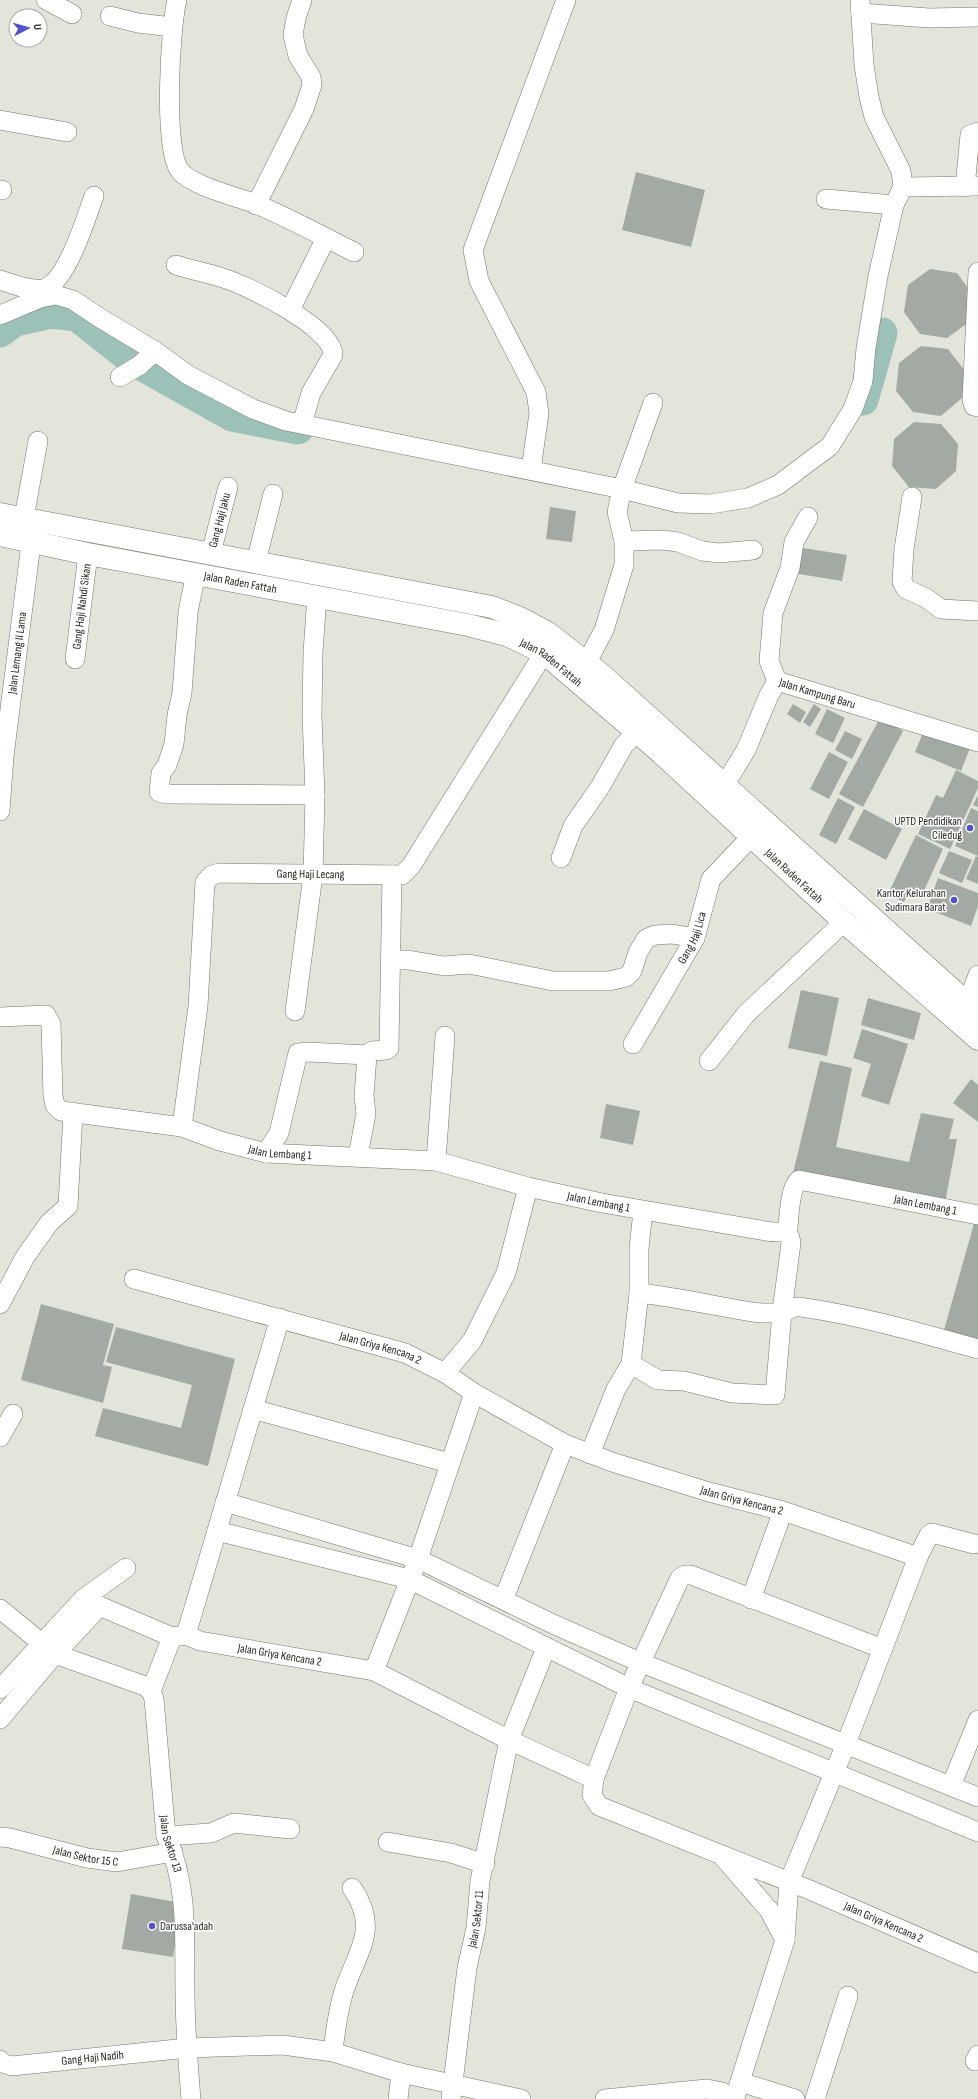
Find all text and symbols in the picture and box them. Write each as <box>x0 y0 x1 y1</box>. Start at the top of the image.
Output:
north arrow <box>8 8 48 48</box>
text: U <box>31 23 44 31</box>
street label: Gang Haji Jaku <box>205 491 234 549</box>
street label: Gang Haji Nahdi Sikan <box>69 563 94 650</box>
street label: Jalan Raden Fattah <box>202 568 278 597</box>
street label: Jalan Lemang II Lama <box>4 611 30 696</box>
street label: Jalan Raden Fattah <box>516 634 585 690</box>
street label: Jalan Kampung Baru <box>776 674 857 712</box>
place label: UPTD Pendidikan Ciledug <box>894 814 962 843</box>
marker: UPTD Pendidikan Ciledug <box>965 823 975 833</box>
street label: Jalan Raden Fattah <box>761 845 826 906</box>
street label: Gang Haji Lecang <box>277 866 345 882</box>
place label: Kantor Kelurahan Sudimara Barat <box>877 886 946 915</box>
marker: Kantor Kelurahan Sudimara Barat <box>949 895 959 905</box>
street label: Gang Haji Lica <box>674 910 709 966</box>
street label: Jalan Lembang 1 <box>246 1141 313 1163</box>
street label: Jalan Lembang 1 <box>565 1188 632 1215</box>
street label: Jalan Lembang 1 <box>892 1191 959 1218</box>
street label: Jalan Griya Kencana 2 <box>337 1328 424 1368</box>
street label: Jalan Griya Kencana 2 <box>698 1482 785 1518</box>
street label: Jalan Griya Kencana 2 <box>236 1640 323 1669</box>
street label: Jalan Sektor 13 <box>157 1814 185 1874</box>
street label: Jalan Sektor 15 C <box>51 1842 119 1870</box>
street label: Jalan Sektor 11 <box>464 1889 487 1950</box>
street label: Jalan Griya Kencana 2 <box>841 1898 926 1946</box>
place label: Darussa'adah <box>160 1919 213 1934</box>
marker: Darussa'adah <box>147 1921 157 1931</box>
street label: Gang Haji Nadih <box>61 2047 124 2068</box>

